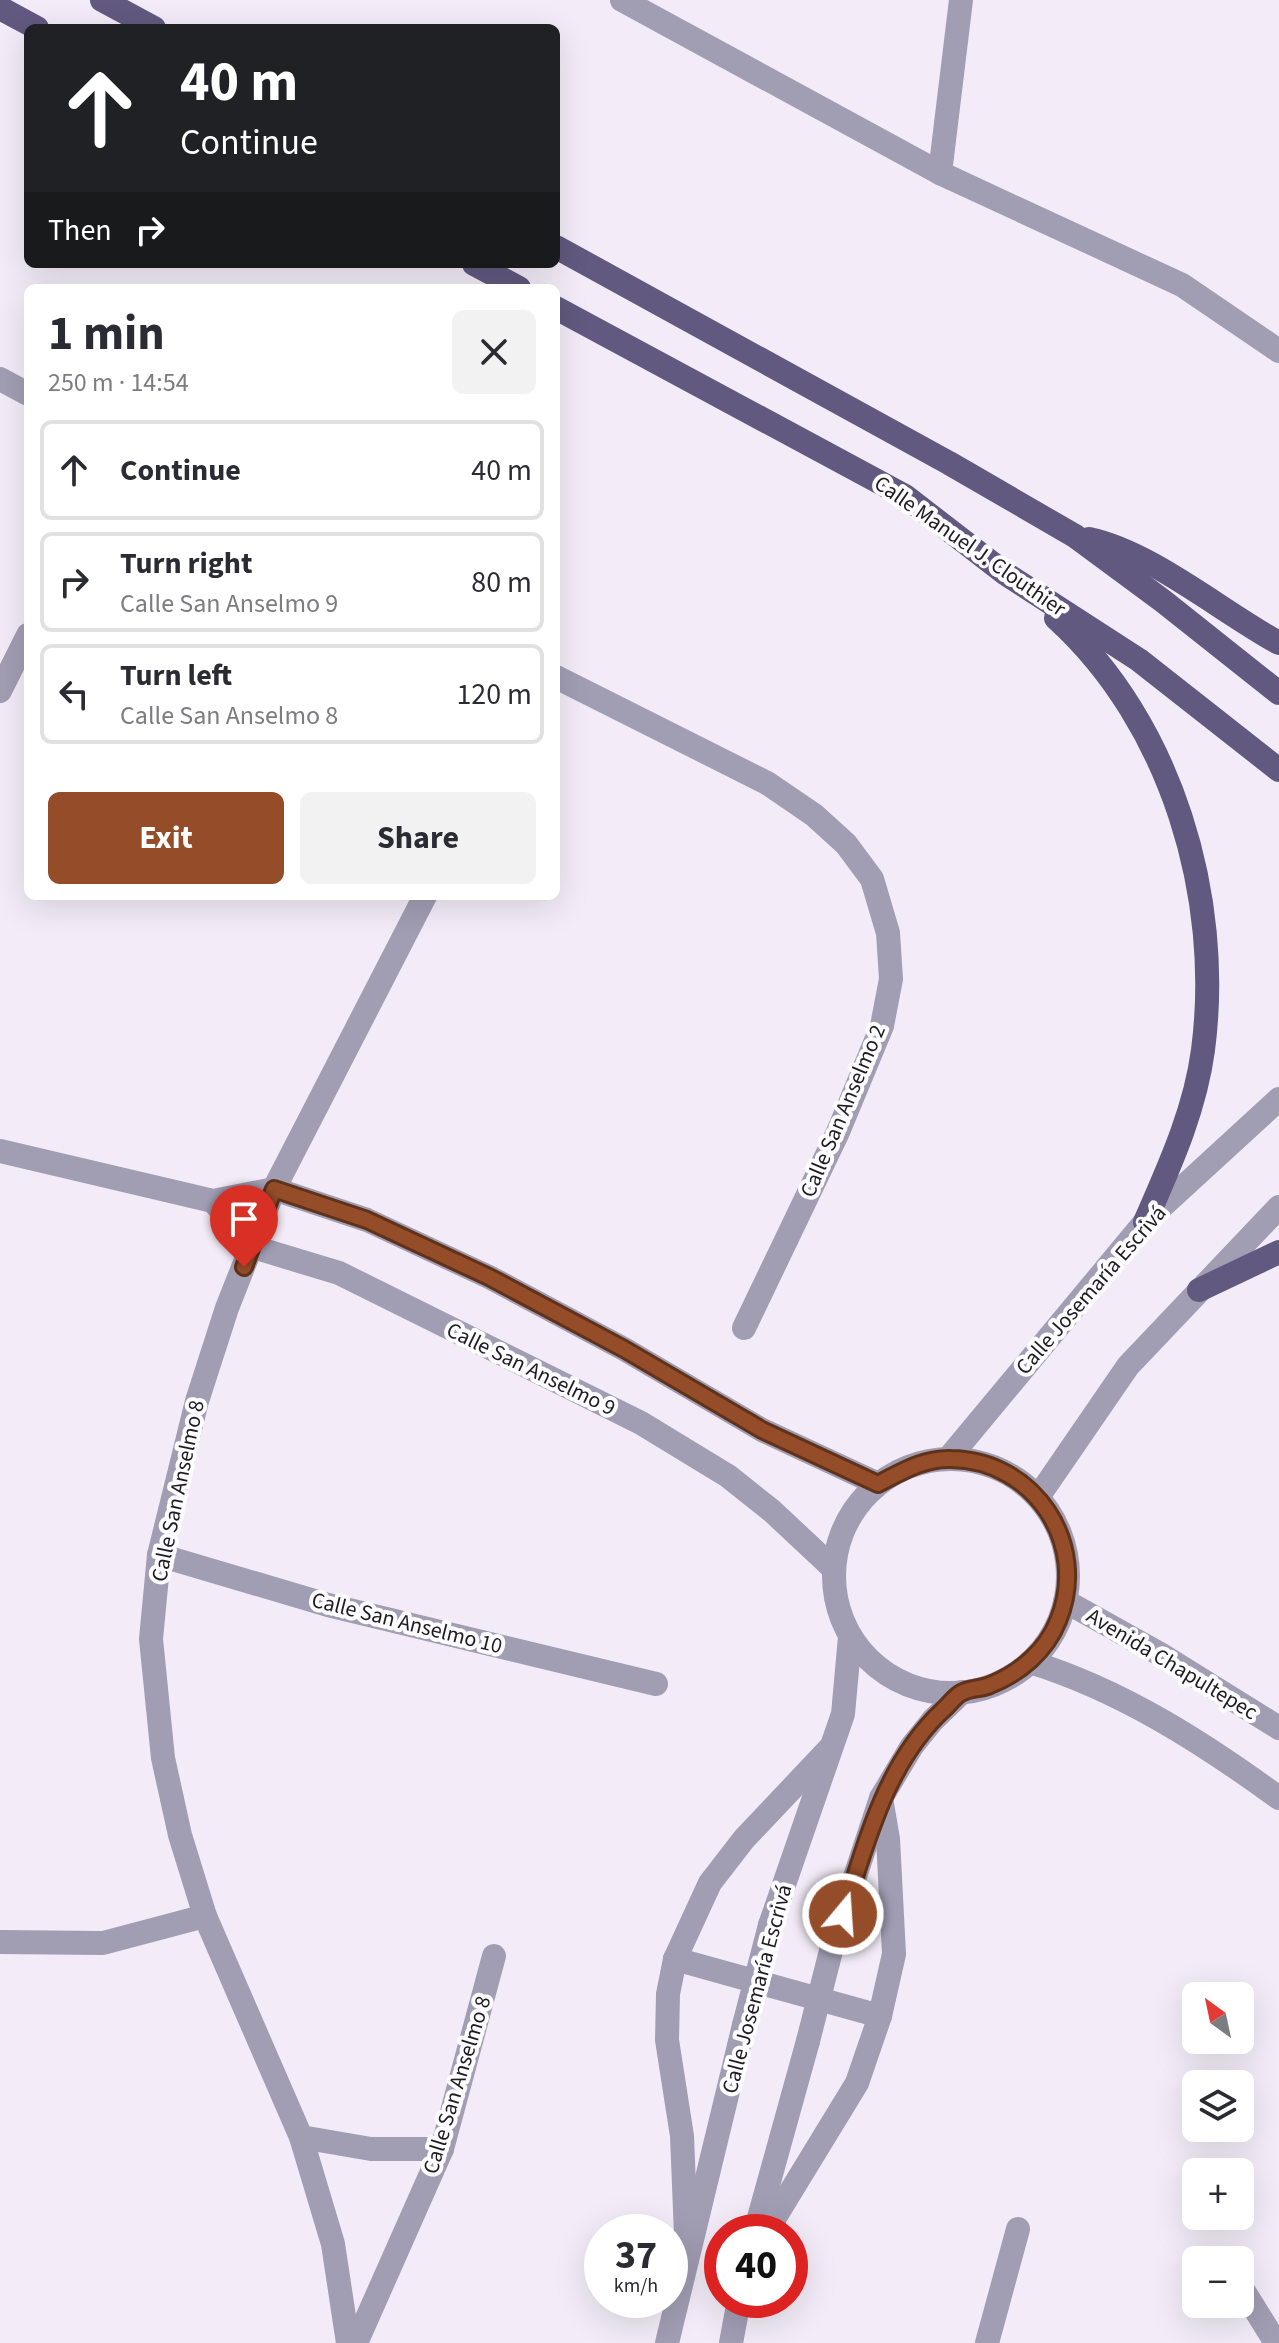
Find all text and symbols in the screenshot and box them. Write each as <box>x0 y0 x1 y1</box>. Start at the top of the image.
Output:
text: 40 m <box>180 43 298 122</box>
icon: ahead <box>48 56 152 160</box>
text: Continue <box>180 117 318 168</box>
icon: right <box>128 208 172 252</box>
text: Then <box>48 209 112 252</box>
text: 1 min <box>48 300 165 368</box>
button: close <box>452 310 536 394</box>
text: 250 m · 14:54 <box>48 364 189 401</box>
icon: ahead <box>52 448 96 492</box>
text: Continue <box>120 449 241 492</box>
text: 40 m <box>471 449 532 492</box>
street label: Calle Manuel J. Clouthier <box>868 468 1073 625</box>
text: Turn right <box>120 542 252 585</box>
icon: right <box>52 560 96 604</box>
text: 80 m <box>471 561 532 604</box>
text: Calle San Anselmo 9 <box>120 585 338 622</box>
text: Turn left <box>120 654 232 697</box>
icon: left <box>52 672 96 716</box>
text: 120 m <box>456 673 532 716</box>
text: Calle San Anselmo 8 <box>120 697 338 734</box>
button: Exit <box>48 792 284 884</box>
button: Share <box>300 792 536 884</box>
street label: Calle San Anselmo 2 <box>792 1020 894 1202</box>
pin <box>210 1185 278 1267</box>
icon: arrive <box>222 1197 266 1241</box>
street label: Calle Josemaría Escrivá <box>1008 1198 1174 1382</box>
street label: Calle San Anselmo 9 <box>441 1314 621 1424</box>
street label: Calle San Anselmo 8 <box>143 1397 213 1585</box>
street label: Calle San Anselmo 10 <box>308 1584 506 1662</box>
street label: Avenida Chapultepec <box>1080 1600 1264 1728</box>
position arrow <box>801 1872 885 1956</box>
street label: Calle Josemaría Escrivá <box>714 1881 800 2097</box>
north arrow <box>1182 1982 1254 2054</box>
map controls <box>1182 1982 1254 2318</box>
street label: Calle San Anselmo 8 <box>415 1992 499 2178</box>
button: layers <box>1182 2070 1254 2142</box>
button: + <box>1182 2158 1254 2230</box>
speed limit sign: 40 <box>704 2214 808 2318</box>
text: 37 <box>615 2227 657 2284</box>
button: − <box>1182 2246 1254 2318</box>
text: km/h <box>614 2272 658 2300</box>

